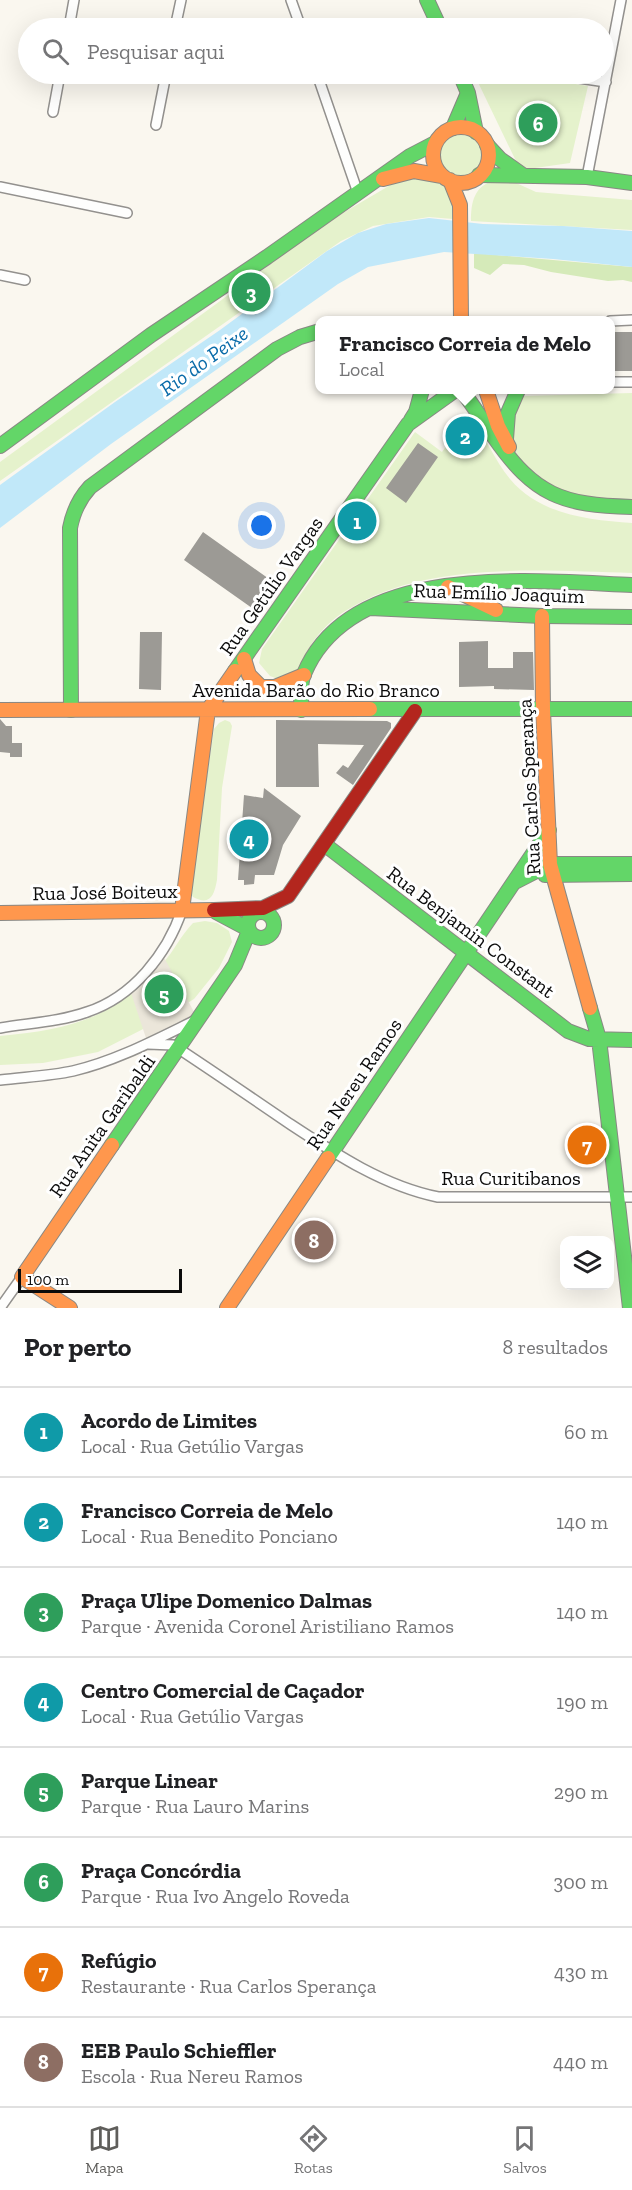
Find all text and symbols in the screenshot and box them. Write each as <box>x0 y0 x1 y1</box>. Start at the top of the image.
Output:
search box <box>18 18 614 84</box>
icon: search <box>39 35 72 68</box>
text: Pesquisar aqui <box>87 38 224 65</box>
pin: 6 <box>518 100 558 146</box>
pin: 3 <box>232 270 270 314</box>
popup <box>315 316 615 394</box>
water label: Rio do Peixe <box>155 320 253 401</box>
text: Francisco Correia de Melo <box>339 330 591 357</box>
text: Local <box>339 357 384 381</box>
pin: 2 <box>446 414 484 458</box>
pin: 1 <box>338 498 376 544</box>
your location <box>247 511 276 540</box>
street label: Rua Getúlio Vargas <box>214 512 328 660</box>
street label: Rua Emílio Joaquim <box>413 578 586 608</box>
street label: Avenida Barão do Rio Branco <box>192 678 440 702</box>
street label: Rua Carlos Sperança <box>512 698 546 876</box>
pin: 4 <box>230 816 268 862</box>
street label: Rua Benjamin Constant <box>382 861 560 1003</box>
street label: Rua José Boiteux <box>32 879 178 905</box>
pin: 5 <box>144 972 184 1016</box>
street label: Rua Nereu Ramos <box>301 1014 407 1154</box>
street label: Rua Anita Garibaldi <box>44 1050 160 1202</box>
pin: 7 <box>568 1122 606 1168</box>
street label: Rua Curitibanos <box>441 1166 581 1190</box>
pin: 8 <box>294 1218 334 1262</box>
map controls <box>560 1236 614 1290</box>
button: layers <box>560 1236 614 1290</box>
scale bar <box>18 1266 182 1294</box>
text: 100 m <box>27 1270 69 1289</box>
text: Por perto <box>24 1331 131 1363</box>
text: 8 resultados <box>503 1335 608 1359</box>
text: Acordo de Limites <box>81 1407 257 1434</box>
text: 1 <box>39 1420 48 1444</box>
text: 60 m <box>564 1420 608 1444</box>
text: Local · Rua Getúlio Vargas <box>81 1434 304 1458</box>
text: Francisco Correia de Melo <box>81 1497 333 1524</box>
text: 2 <box>38 1510 49 1534</box>
text: 140 m <box>556 1510 608 1534</box>
text: Local · Rua Benedito Ponciano <box>81 1524 338 1548</box>
text: Praça Ulipe Domenico Dalmas <box>81 1587 372 1614</box>
text: 3 <box>38 1600 49 1624</box>
text: 140 m <box>556 1600 608 1624</box>
text: Parque · Avenida Coronel Aristiliano Ramos <box>81 1614 454 1638</box>
text: Centro Comercial de Caçador <box>81 1677 364 1704</box>
text: 4 <box>38 1690 49 1714</box>
text: 190 m <box>556 1690 608 1714</box>
text: Local · Rua Getúlio Vargas <box>81 1704 304 1728</box>
text: Parque Linear <box>81 1767 218 1794</box>
text: 5 <box>38 1780 49 1804</box>
text: 290 m <box>554 1780 608 1804</box>
text: Parque · Rua Lauro Marins <box>81 1794 309 1818</box>
text: Praça Concórdia <box>81 1857 241 1884</box>
text: 6 <box>38 1870 49 1894</box>
text: 300 m <box>553 1870 608 1894</box>
text: Parque · Rua Ivo Angelo Roveda <box>81 1884 350 1908</box>
text: Refúgio <box>81 1947 157 1974</box>
text: 7 <box>39 1960 48 1984</box>
text: 430 m <box>554 1960 608 1984</box>
text: Restaurante · Rua Carlos Sperança <box>81 1974 376 1998</box>
text: EEB Paulo Schieffler <box>81 2037 277 2064</box>
text: 8 <box>38 2050 49 2074</box>
text: 440 m <box>553 2050 608 2074</box>
text: Escola · Rua Nereu Ramos <box>81 2064 303 2088</box>
tab: Mapa <box>85 2122 124 2177</box>
tab: Rotas <box>294 2122 333 2177</box>
tab: Salvos <box>503 2122 547 2177</box>

